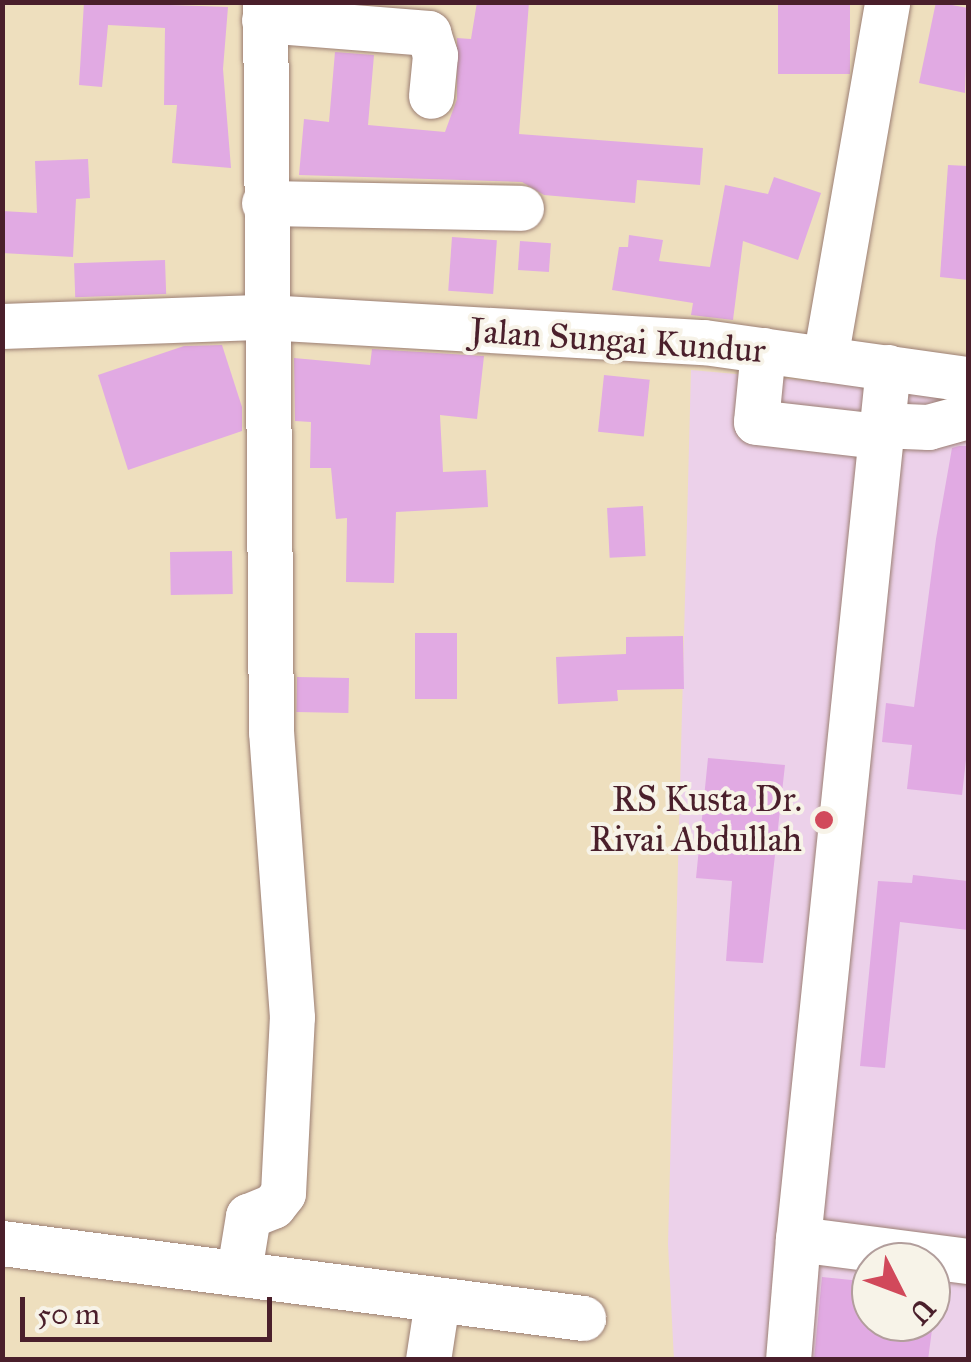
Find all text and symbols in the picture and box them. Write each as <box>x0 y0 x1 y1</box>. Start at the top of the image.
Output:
street label: Jalan Sungai Kundur <box>469 310 767 372</box>
place label: RS Kusta Dr. Rivai Abdullah <box>590 779 802 861</box>
marker: RS Kusta Dr. Rivai Abdullah <box>811 807 837 833</box>
north arrow <box>851 1242 951 1342</box>
scale bar <box>25 1277 278 1339</box>
text: U <box>902 1291 943 1331</box>
text: 50 m <box>37 1296 100 1332</box>

